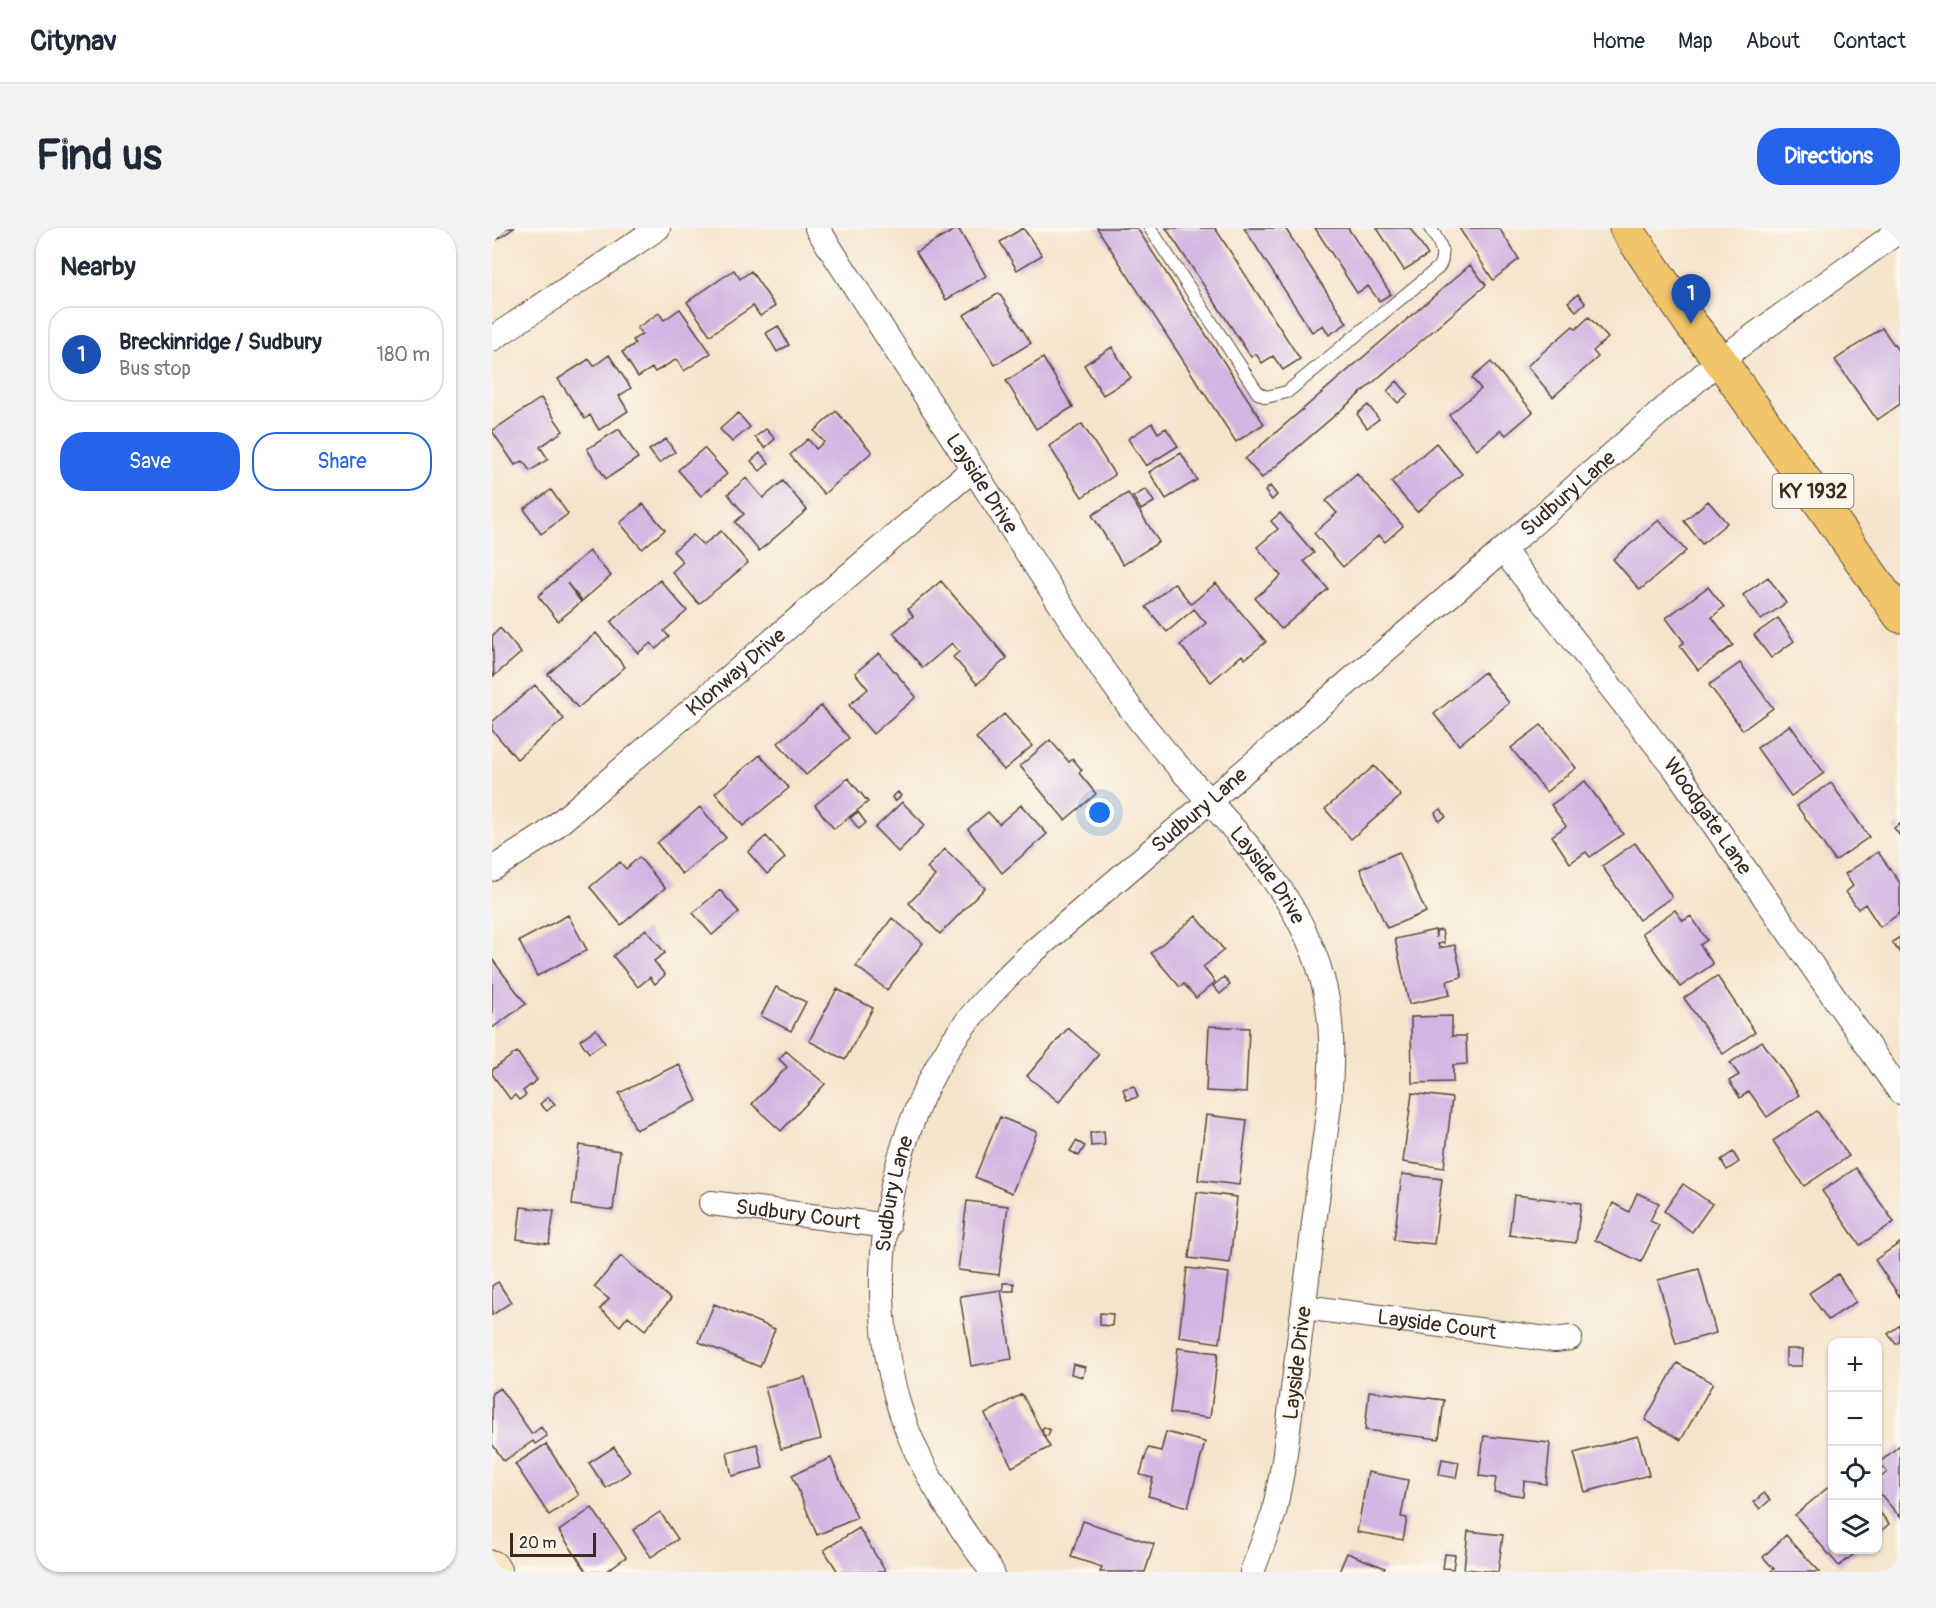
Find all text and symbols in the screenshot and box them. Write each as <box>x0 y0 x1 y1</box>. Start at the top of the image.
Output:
text: Citynav <box>30 24 117 59</box>
text: Home <box>1592 28 1645 55</box>
text: Map <box>1678 28 1713 55</box>
text: About <box>1746 28 1800 55</box>
text: Contact <box>1833 28 1906 55</box>
button: Directions <box>1757 128 1900 185</box>
text: Find us <box>36 130 162 182</box>
text: Nearby <box>60 251 136 283</box>
pin: 1 <box>1672 274 1710 324</box>
text: Breckinridge / Sudbury <box>119 328 322 356</box>
text: 1 <box>78 342 85 367</box>
text: 180 m <box>376 342 430 367</box>
text: Bus stop <box>119 356 191 381</box>
street label: Layside Drive <box>939 428 1024 539</box>
button: Save <box>60 432 240 491</box>
button: Share <box>252 432 432 491</box>
street label: Sudbury Lane <box>1515 444 1622 543</box>
road number: KY 1932 <box>1772 474 1854 508</box>
street label: Klonway Drive <box>681 622 792 722</box>
street label: Woodgate Lane <box>1657 752 1758 881</box>
street label: Sudbury Lane <box>1146 761 1254 859</box>
your location <box>1085 798 1114 827</box>
street label: Layside Drive <box>1223 821 1312 929</box>
street label: Sudbury Lane <box>870 1132 920 1253</box>
street label: Sudbury Court <box>734 1193 863 1236</box>
street label: Layside Drive <box>1277 1304 1318 1421</box>
street label: Layside Court <box>1376 1304 1499 1346</box>
map controls <box>1828 1338 1882 1554</box>
button: + <box>1828 1338 1882 1392</box>
button: − <box>1828 1392 1882 1446</box>
button: locate <box>1828 1446 1882 1500</box>
button: layers <box>1828 1500 1882 1554</box>
scale bar <box>510 1530 596 1558</box>
text: 20 m <box>519 1533 557 1553</box>

